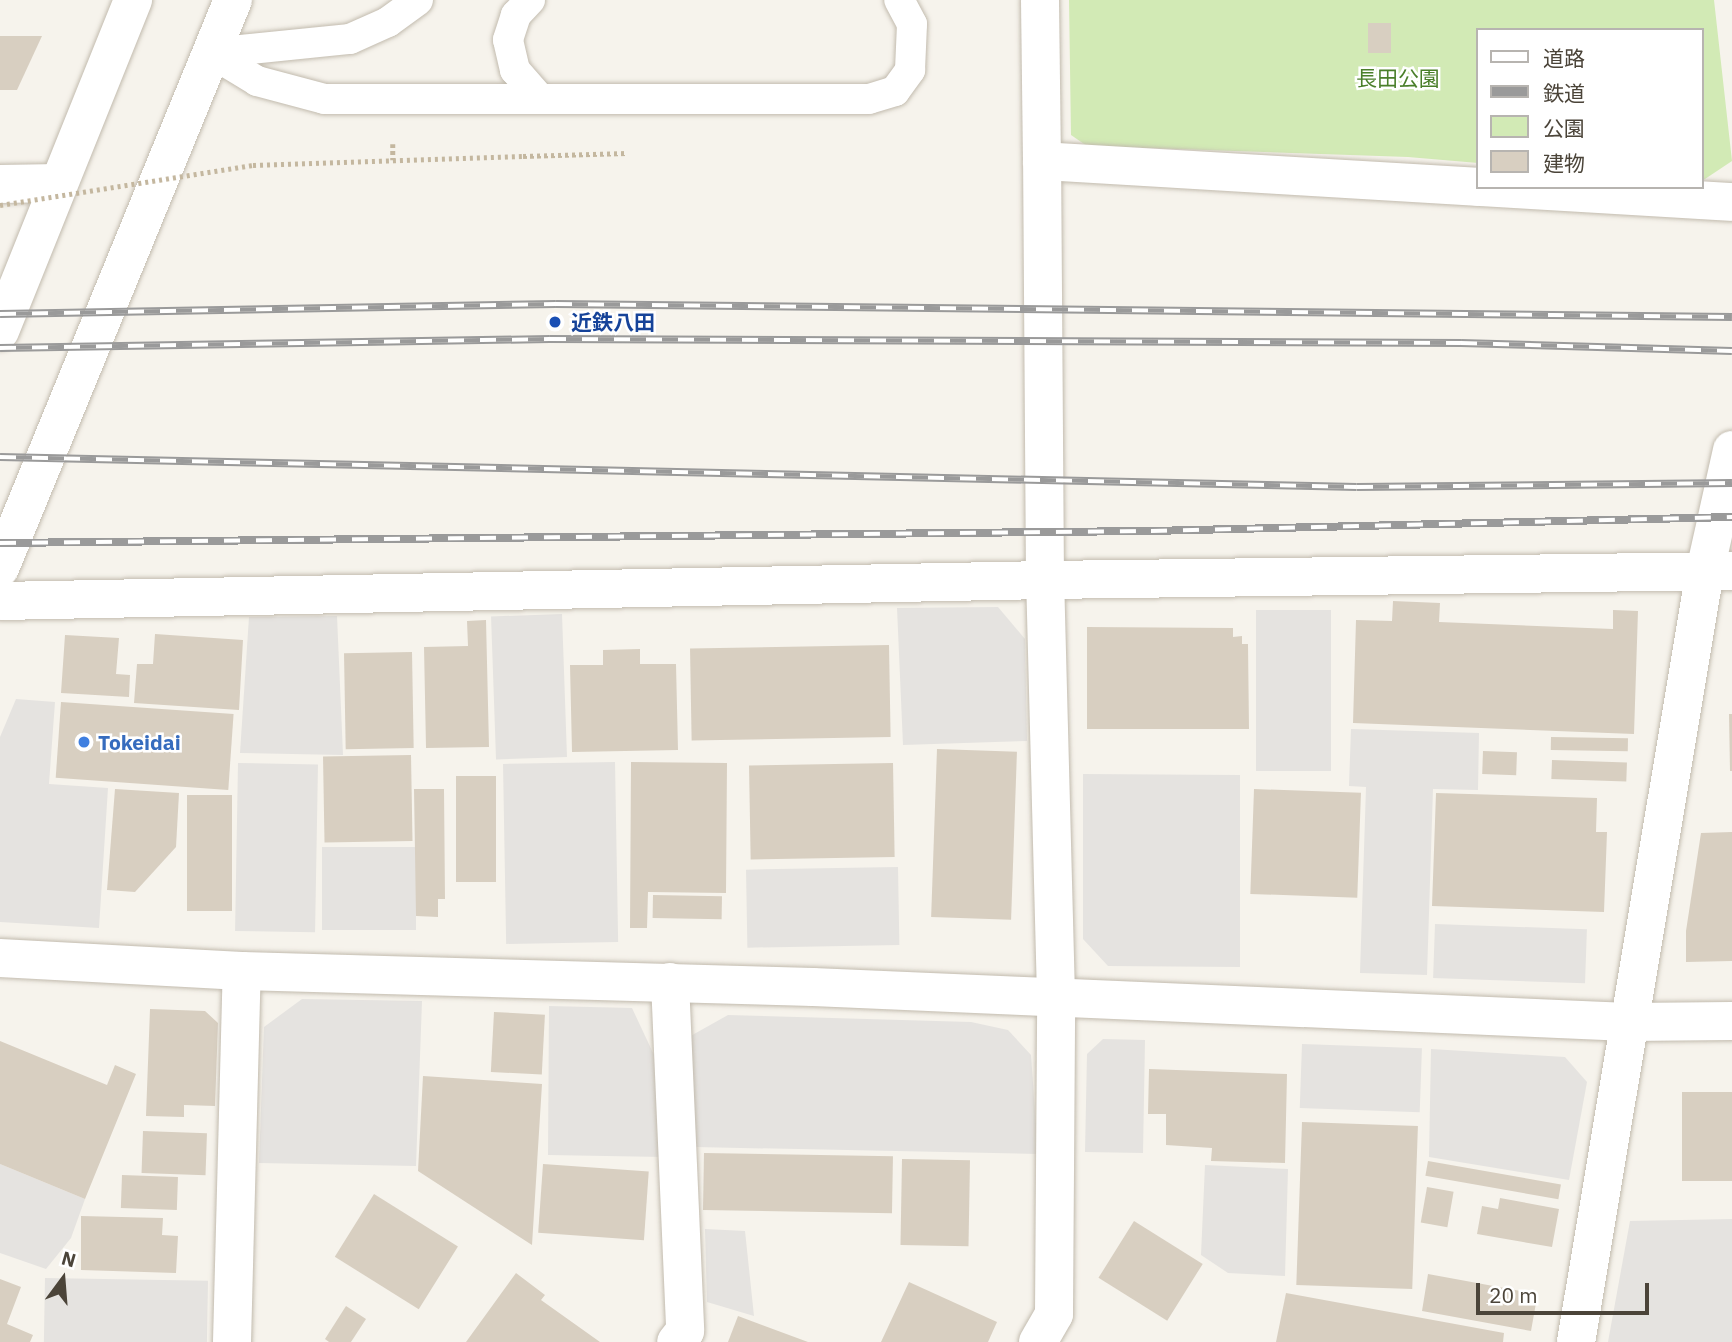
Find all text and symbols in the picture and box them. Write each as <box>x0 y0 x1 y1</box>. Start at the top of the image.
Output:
legend <box>1476 28 1704 189</box>
text: 道路 <box>1543 44 1585 72</box>
park label: 長田公園 <box>1356 65 1440 91</box>
text: 鉄道 <box>1543 79 1585 107</box>
text: 公園 <box>1543 114 1585 142</box>
text: 建物 <box>1543 149 1585 177</box>
place label: 近鉄八田 <box>571 309 655 335</box>
marker: 近鉄八田 <box>545 312 565 332</box>
place label: Tokeidai <box>98 729 181 755</box>
marker: Tokeidai <box>76 734 92 750</box>
north arrow <box>28 1244 98 1314</box>
text: N <box>59 1245 79 1272</box>
scale bar <box>1480 1268 1653 1312</box>
text: 20 m <box>1489 1281 1538 1309</box>

